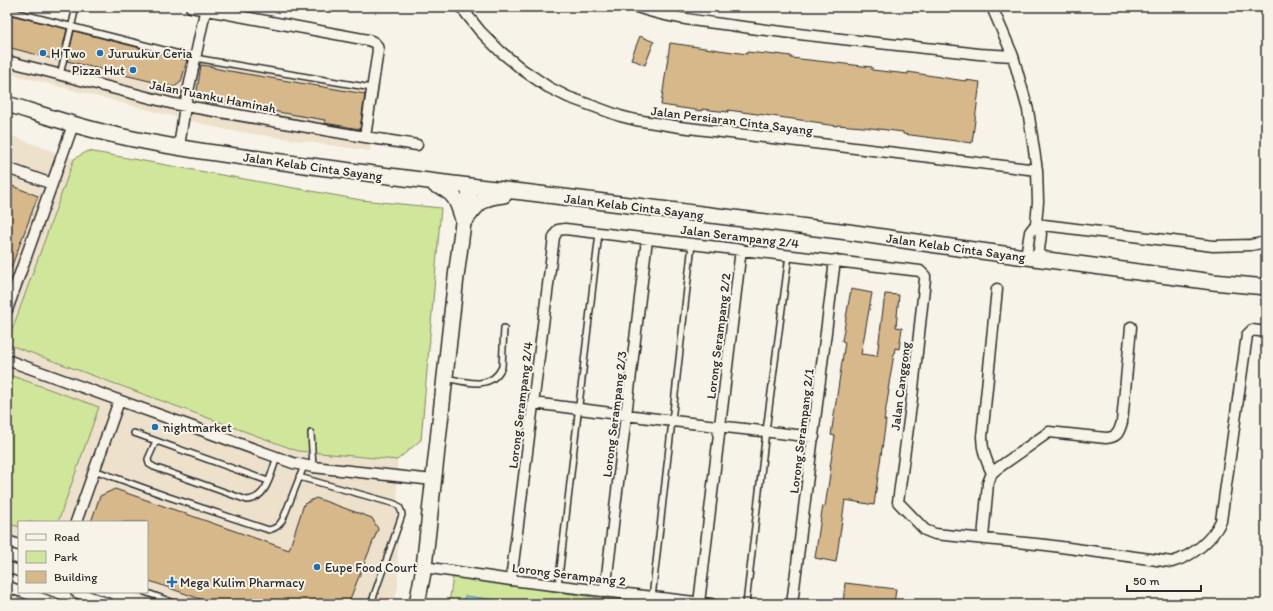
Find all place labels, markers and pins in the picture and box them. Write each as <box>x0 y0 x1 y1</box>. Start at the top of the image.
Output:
place label: H Two <box>51 46 86 61</box>
place label: Juruukur Ceria <box>108 46 193 61</box>
marker: H Two <box>38 48 48 58</box>
marker: Juruukur Ceria <box>95 48 105 58</box>
place label: Pizza Hut <box>72 63 125 78</box>
marker: Pizza Hut <box>128 65 138 75</box>
place label: nightmarket <box>163 420 232 435</box>
marker: nightmarket <box>150 422 160 432</box>
place label: Eupe Food Court <box>325 560 417 575</box>
marker: Eupe Food Court <box>312 562 322 572</box>
place label: Mega Kulim Pharmacy <box>180 575 304 590</box>
marker: Mega Kulim Pharmacy <box>167 577 177 587</box>

